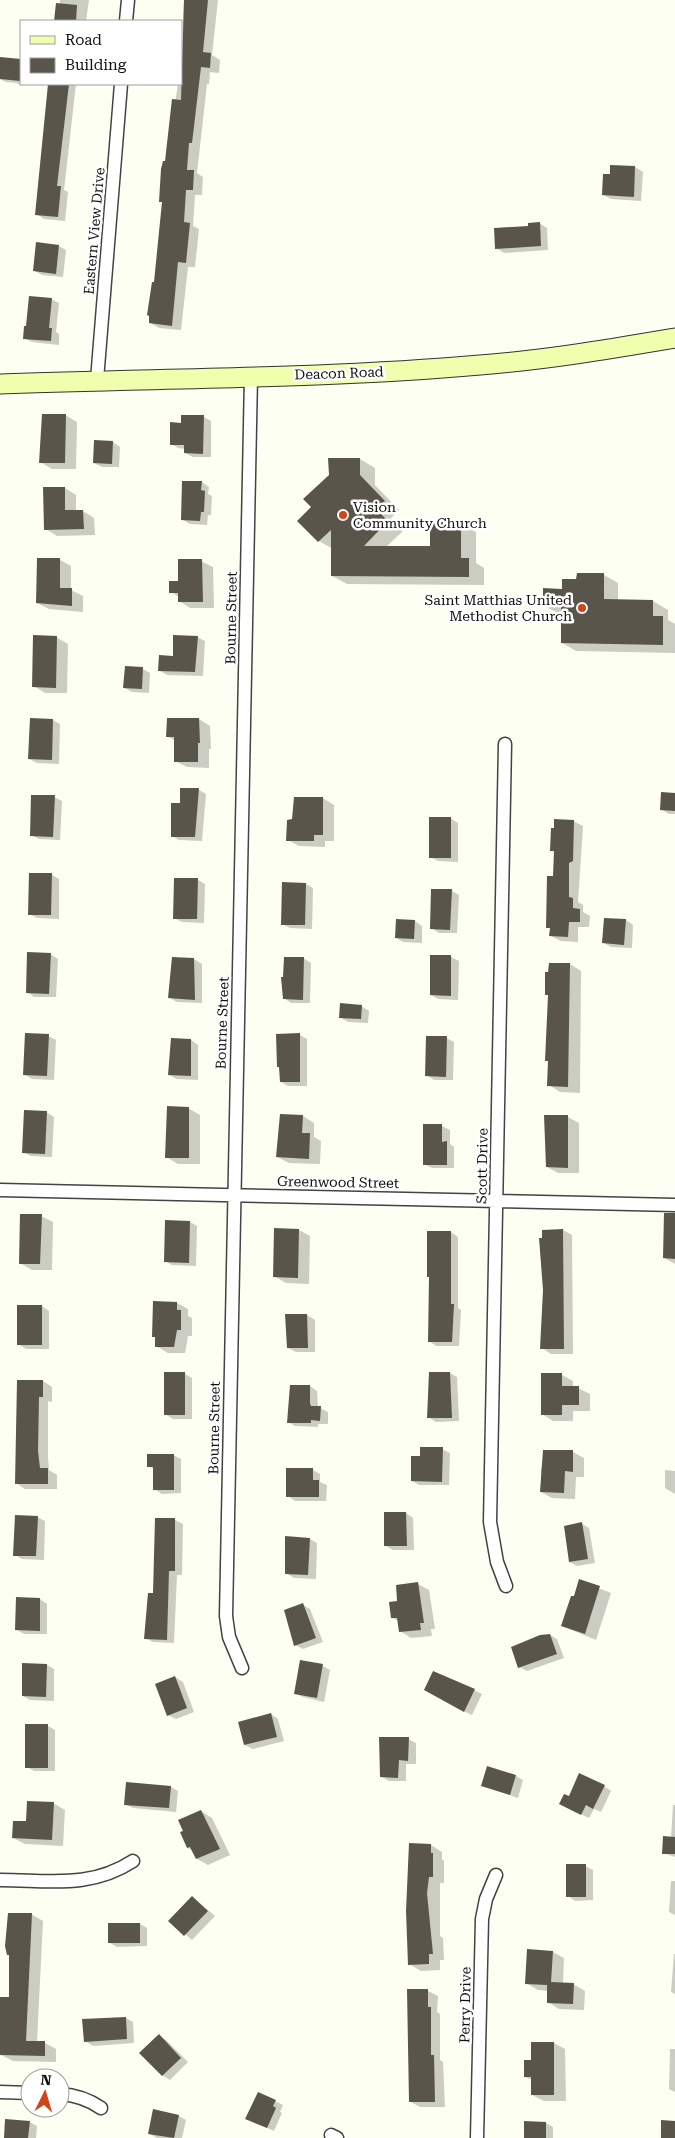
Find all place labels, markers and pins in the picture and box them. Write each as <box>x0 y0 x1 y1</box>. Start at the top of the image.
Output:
place label: Vision Community Church <box>353 499 487 531</box>
marker: Vision Community Church <box>337 509 349 521</box>
place label: Saint Matthias United Methodist Church <box>425 592 572 624</box>
marker: Saint Matthias United Methodist Church <box>576 602 588 614</box>

